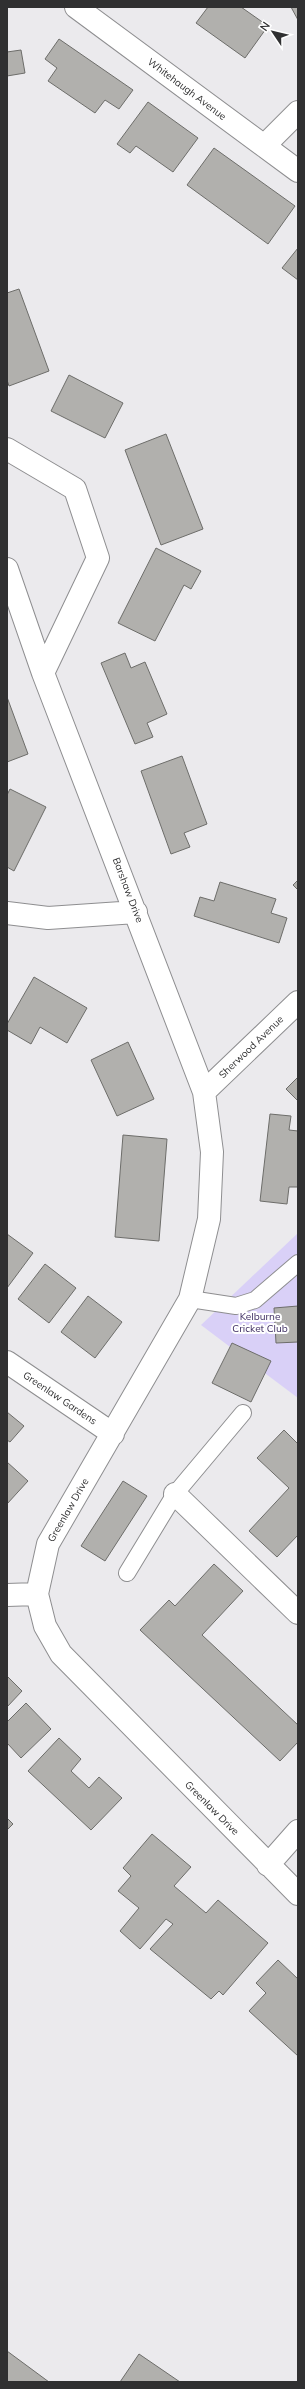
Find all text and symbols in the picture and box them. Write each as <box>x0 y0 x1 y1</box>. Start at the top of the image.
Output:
north arrow <box>253 12 293 52</box>
text: N <box>257 19 273 34</box>
street label: Whitehaugh Avenue <box>145 55 229 123</box>
street label: Barshaw Drive <box>110 856 146 924</box>
street label: Sherwood Avenue <box>216 1013 286 1081</box>
park label: Kelburne Cricket Club <box>232 1310 288 1335</box>
street label: Greenlaw Gardens <box>21 1368 99 1428</box>
street label: Greenlaw Drive <box>45 1476 91 1544</box>
street label: Greenlaw Drive <box>182 1778 242 1838</box>

